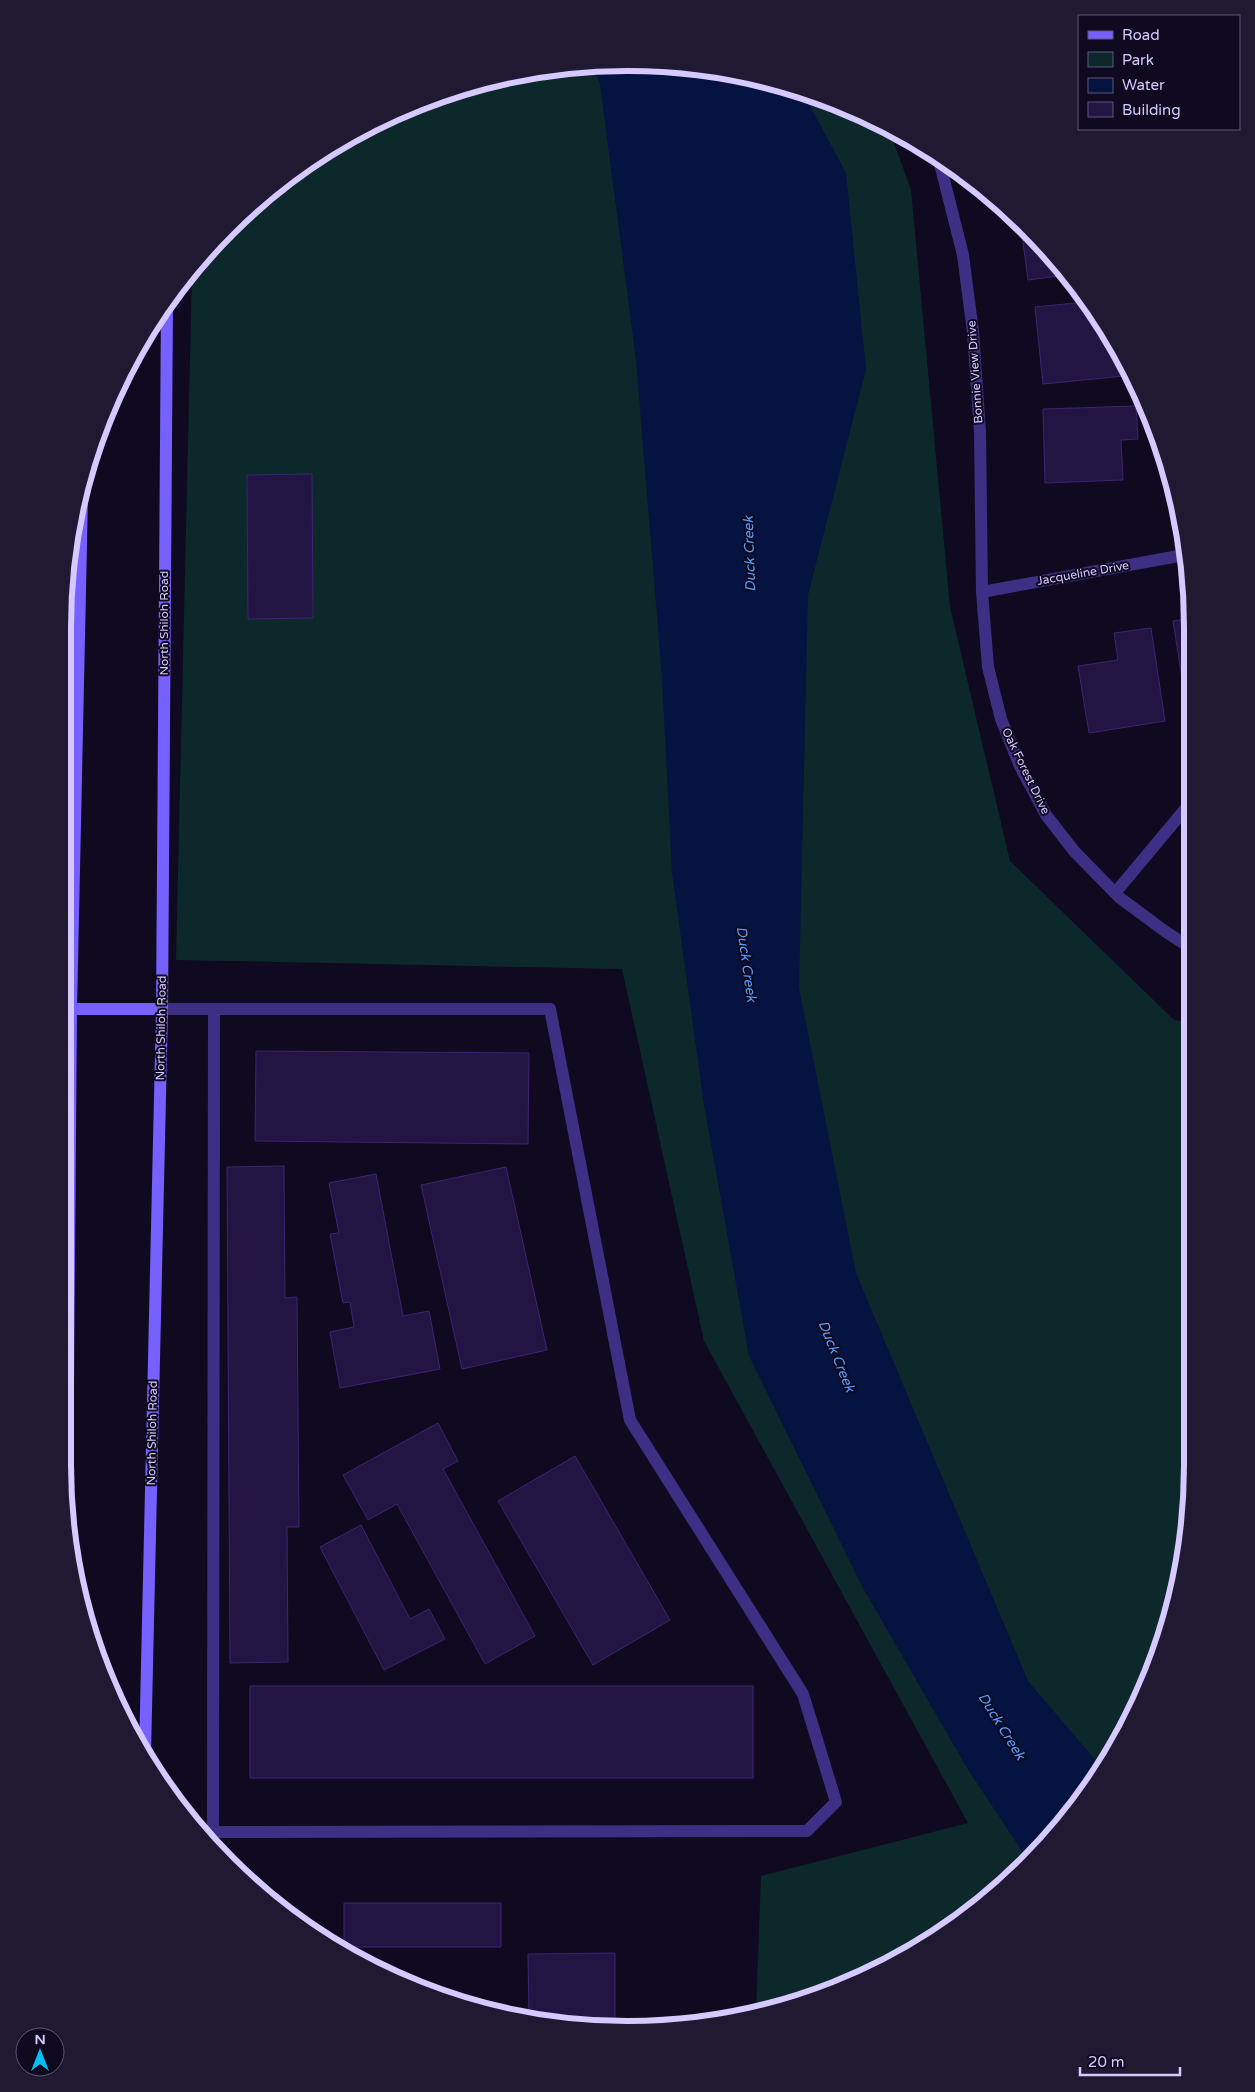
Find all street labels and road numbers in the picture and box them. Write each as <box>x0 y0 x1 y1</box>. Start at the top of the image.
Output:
street label: Bonnie View Drive <box>964 320 986 424</box>
street label: Jacqueline Drive <box>1036 558 1130 588</box>
street label: North Shiloh Road <box>157 571 171 675</box>
street label: Oak Forest Drive <box>999 726 1053 817</box>
street label: North Shiloh Road <box>153 975 169 1081</box>
street label: North Shiloh Road <box>144 1380 160 1486</box>

